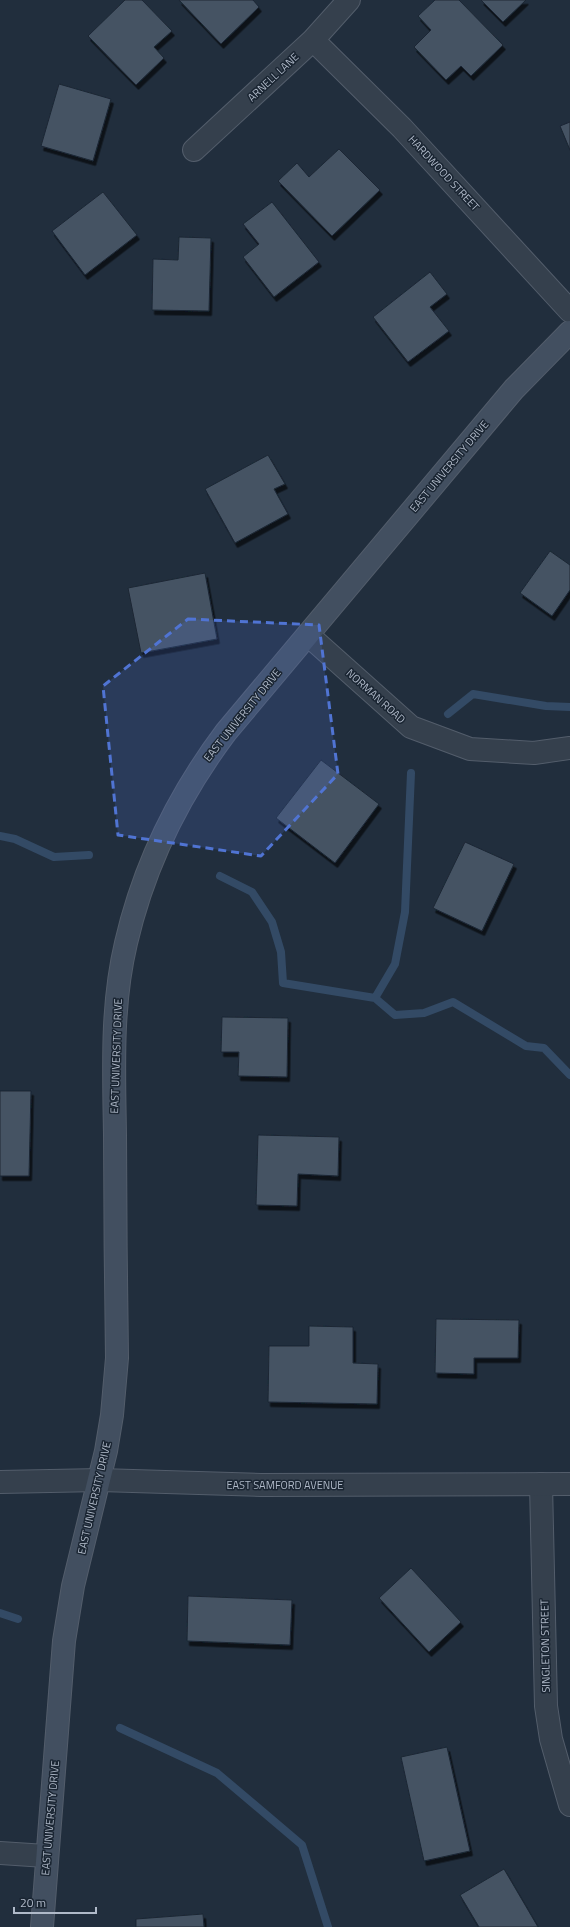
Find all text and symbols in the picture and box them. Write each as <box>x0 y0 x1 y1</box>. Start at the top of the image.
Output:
street label: ARNELL LANE <box>244 49 302 105</box>
street label: HARDWOOD STREET <box>405 132 483 214</box>
street label: EAST UNIVERSITY DRIVE <box>406 417 492 515</box>
street label: EAST UNIVERSITY DRIVE <box>200 665 284 765</box>
street label: NORMAN ROAD <box>343 665 409 727</box>
street label: EAST UNIVERSITY DRIVE <box>106 998 126 1114</box>
street label: EAST UNIVERSITY DRIVE <box>73 1440 115 1556</box>
street label: EAST SAMFORD AVENUE <box>227 1477 343 1493</box>
street label: SINGLETON STREET <box>536 1599 554 1693</box>
street label: EAST UNIVERSITY DRIVE <box>37 1760 63 1876</box>
scale bar <box>14 1889 96 1915</box>
text: 20 m <box>20 1893 46 1912</box>

